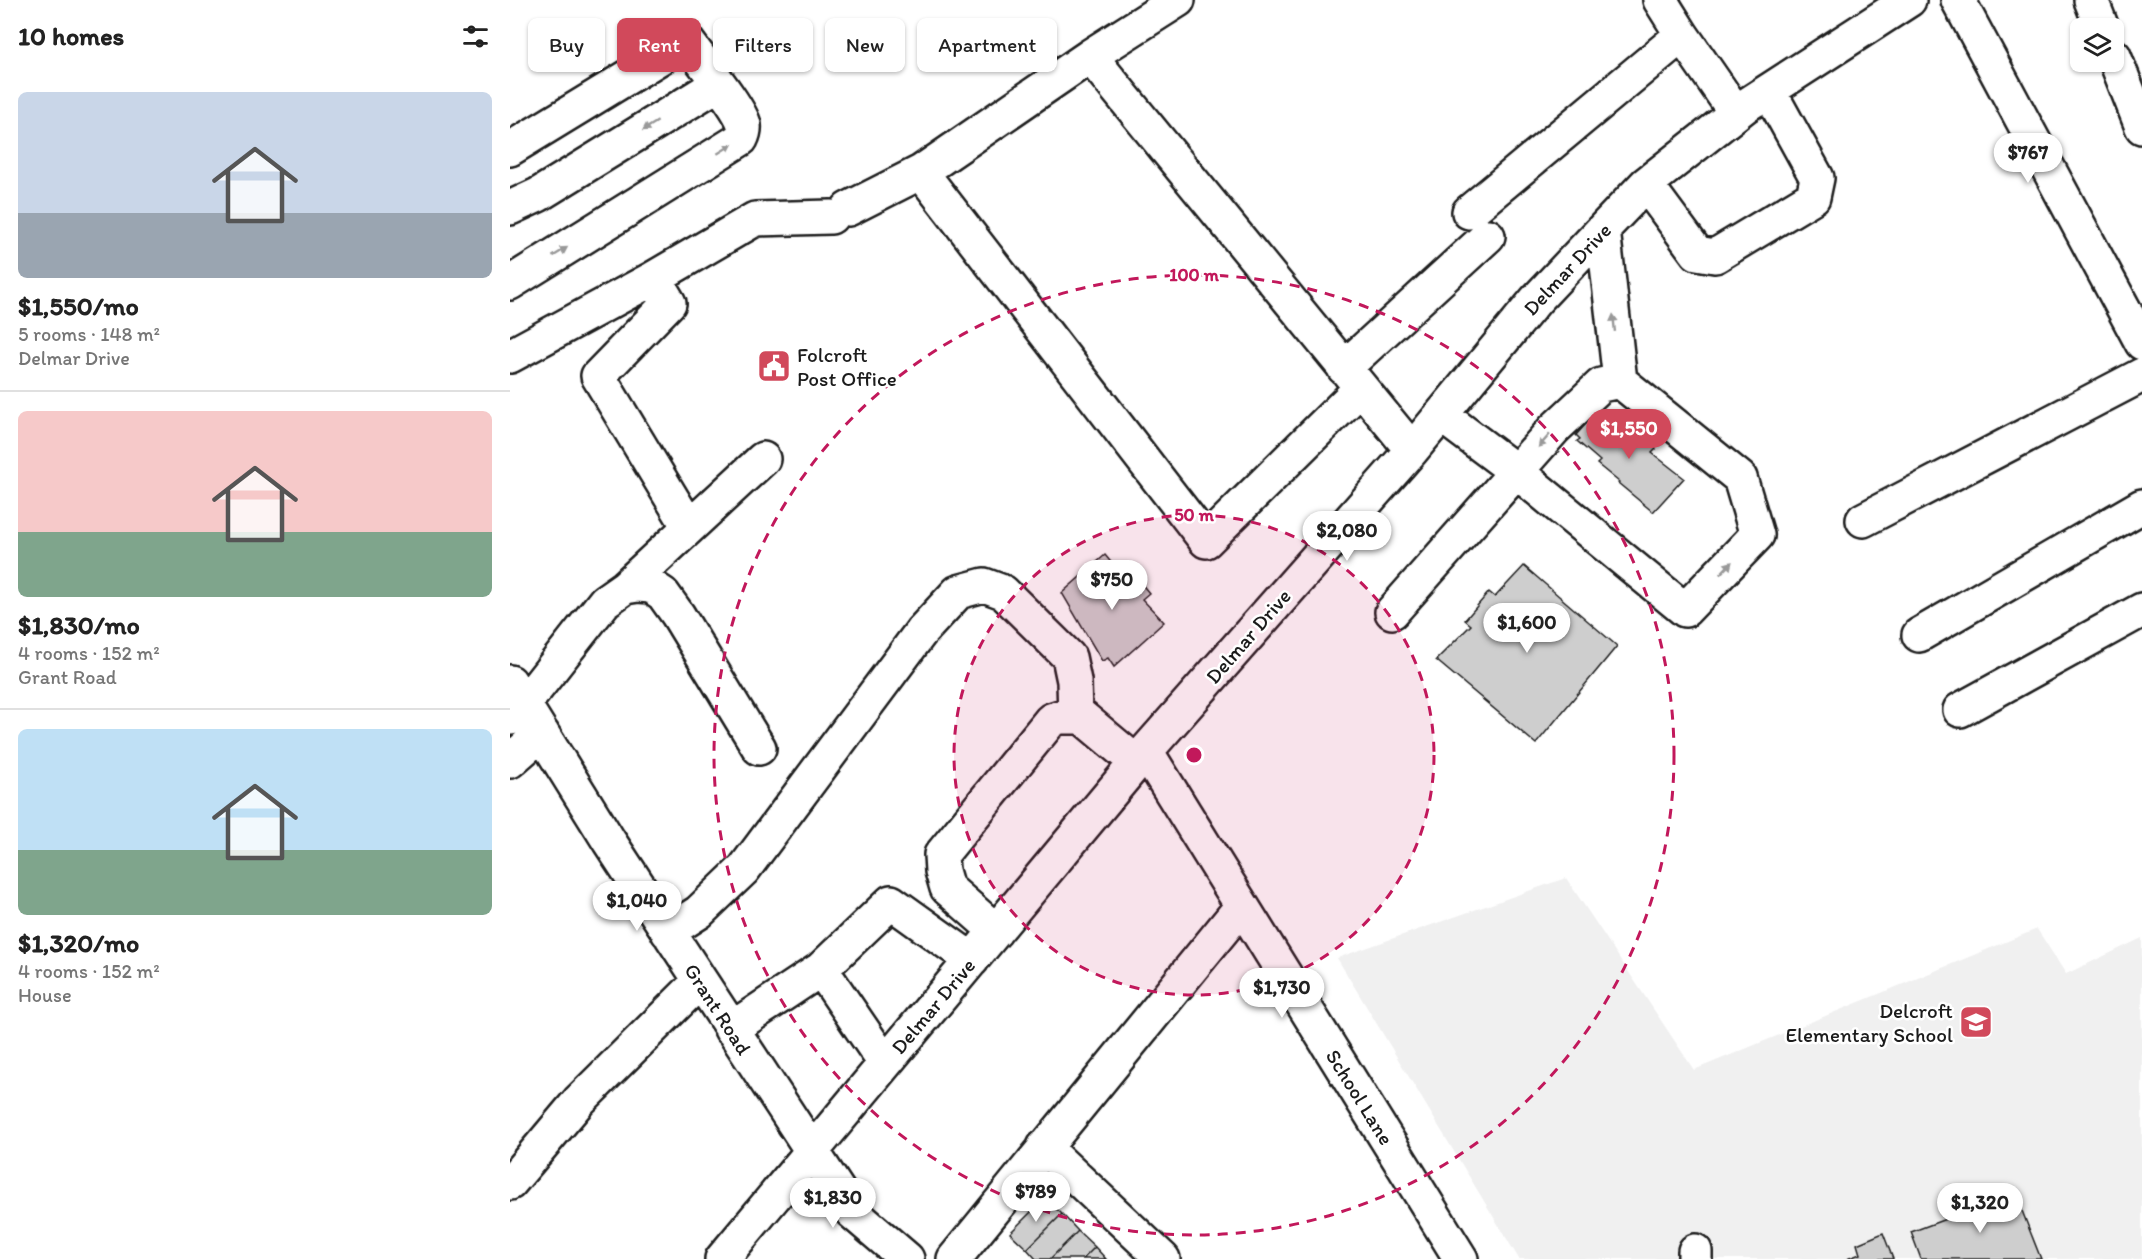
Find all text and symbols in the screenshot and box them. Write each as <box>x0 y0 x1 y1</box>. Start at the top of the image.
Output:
chip: Buy <box>528 18 605 72</box>
chip: Rent <box>617 18 701 72</box>
chip: Filters <box>713 18 813 72</box>
chip: New <box>825 18 905 72</box>
chip: Apartment <box>917 18 1057 72</box>
map controls <box>2070 18 2124 72</box>
button: layers <box>2070 18 2124 72</box>
text: 10 homes <box>18 20 124 52</box>
icon: filters <box>459 20 492 53</box>
one-way arrow <box>642 121 658 132</box>
icon: home <box>201 131 309 239</box>
pin: $767 <box>1992 133 2064 184</box>
text: $767 <box>2008 140 2048 164</box>
one-way arrow <box>717 144 733 155</box>
street label: Delmar Drive <box>1518 218 1616 320</box>
one-way arrow <box>552 247 568 258</box>
text: 100 m <box>1169 264 1220 286</box>
text: $1,550/mo <box>18 290 139 322</box>
one-way arrow <box>1609 313 1619 332</box>
text: 5 rooms · 148 m² <box>18 322 160 346</box>
place label: Folcroft Post Office <box>797 342 897 391</box>
text: Delmar Drive <box>18 346 130 370</box>
public building icon: Folcroft Post Office <box>756 348 792 384</box>
pin: $1,550 <box>1580 409 1678 460</box>
text: $1,550 <box>1600 416 1658 440</box>
one-way arrow <box>1538 433 1551 448</box>
icon: home <box>201 450 309 558</box>
text: 50 m <box>1174 504 1215 526</box>
pin: $2,080 <box>1298 511 1396 562</box>
text: $2,080 <box>1317 518 1378 542</box>
pin: $750 <box>1076 560 1148 611</box>
one-way arrow <box>1718 561 1732 575</box>
text: $750 <box>1091 567 1133 591</box>
street label: Delmar Drive <box>1200 583 1296 689</box>
pin: $1,600 <box>1478 603 1576 654</box>
text: $1,830/mo <box>18 609 140 641</box>
text: $1,600 <box>1497 610 1557 634</box>
text: 4 rooms · 152 m² <box>18 641 160 665</box>
text: Grant Road <box>18 665 117 689</box>
centre of rings <box>1184 745 1204 765</box>
icon: home <box>201 768 309 876</box>
pin: $1,040 <box>588 881 686 932</box>
text: $1,040 <box>607 888 667 912</box>
text: $1,320/mo <box>18 927 139 959</box>
street label: Delmar Drive <box>886 953 980 1059</box>
text: 4 rooms · 152 m² <box>18 959 160 983</box>
street label: Grant Road <box>679 959 757 1060</box>
pin: $1,730 <box>1233 968 1331 1019</box>
text: $1,730 <box>1253 975 1311 999</box>
text: House <box>18 983 72 1007</box>
place label: Delcroft Elementary School <box>1786 998 1953 1047</box>
school or university icon: Delcroft Elementary School <box>1958 1004 1994 1040</box>
street label: School Lane <box>1321 1045 1399 1149</box>
pin: $789 <box>1000 1172 1072 1223</box>
pin: $1,830 <box>784 1178 882 1229</box>
text: $789 <box>1015 1179 1057 1203</box>
pin: $1,320 <box>1931 1183 2029 1234</box>
text: $1,830 <box>804 1185 862 1209</box>
text: $1,320 <box>1951 1190 2009 1214</box>

